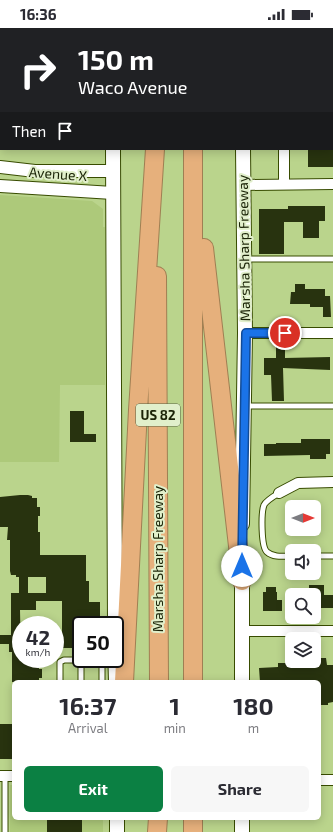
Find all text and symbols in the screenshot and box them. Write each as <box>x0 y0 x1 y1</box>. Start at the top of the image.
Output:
text: 16:36 <box>20 5 57 23</box>
text: 150 m <box>78 42 154 76</box>
icon: right <box>12 44 64 96</box>
text: Waco Avenue <box>78 76 188 98</box>
icon: arrive <box>54 120 76 142</box>
text: Then <box>12 122 46 140</box>
street label: Avenue X <box>28 163 88 184</box>
street label: Marsha Sharp Freeway <box>234 174 253 321</box>
pin <box>268 316 302 350</box>
icon: arrive <box>274 322 296 344</box>
road number: US 82 <box>136 404 180 426</box>
street label: Marsha Sharp Freeway <box>149 485 166 632</box>
north arrow <box>285 500 321 536</box>
map controls <box>285 500 321 668</box>
button: sound <box>285 544 321 580</box>
position arrow <box>221 545 263 587</box>
button: search <box>285 588 321 624</box>
speed limit sign: 50 <box>72 616 124 668</box>
text: 42 <box>26 625 50 649</box>
button: layers <box>285 632 321 668</box>
text: km/h <box>26 646 50 658</box>
text: 16:37 <box>59 691 116 720</box>
text: 1 <box>170 691 180 720</box>
text: 180 <box>233 691 274 720</box>
text: Arrival <box>68 720 108 736</box>
text: min <box>164 720 186 736</box>
text: m <box>248 720 259 736</box>
button: Exit <box>24 766 163 812</box>
button: Share <box>171 766 309 812</box>

